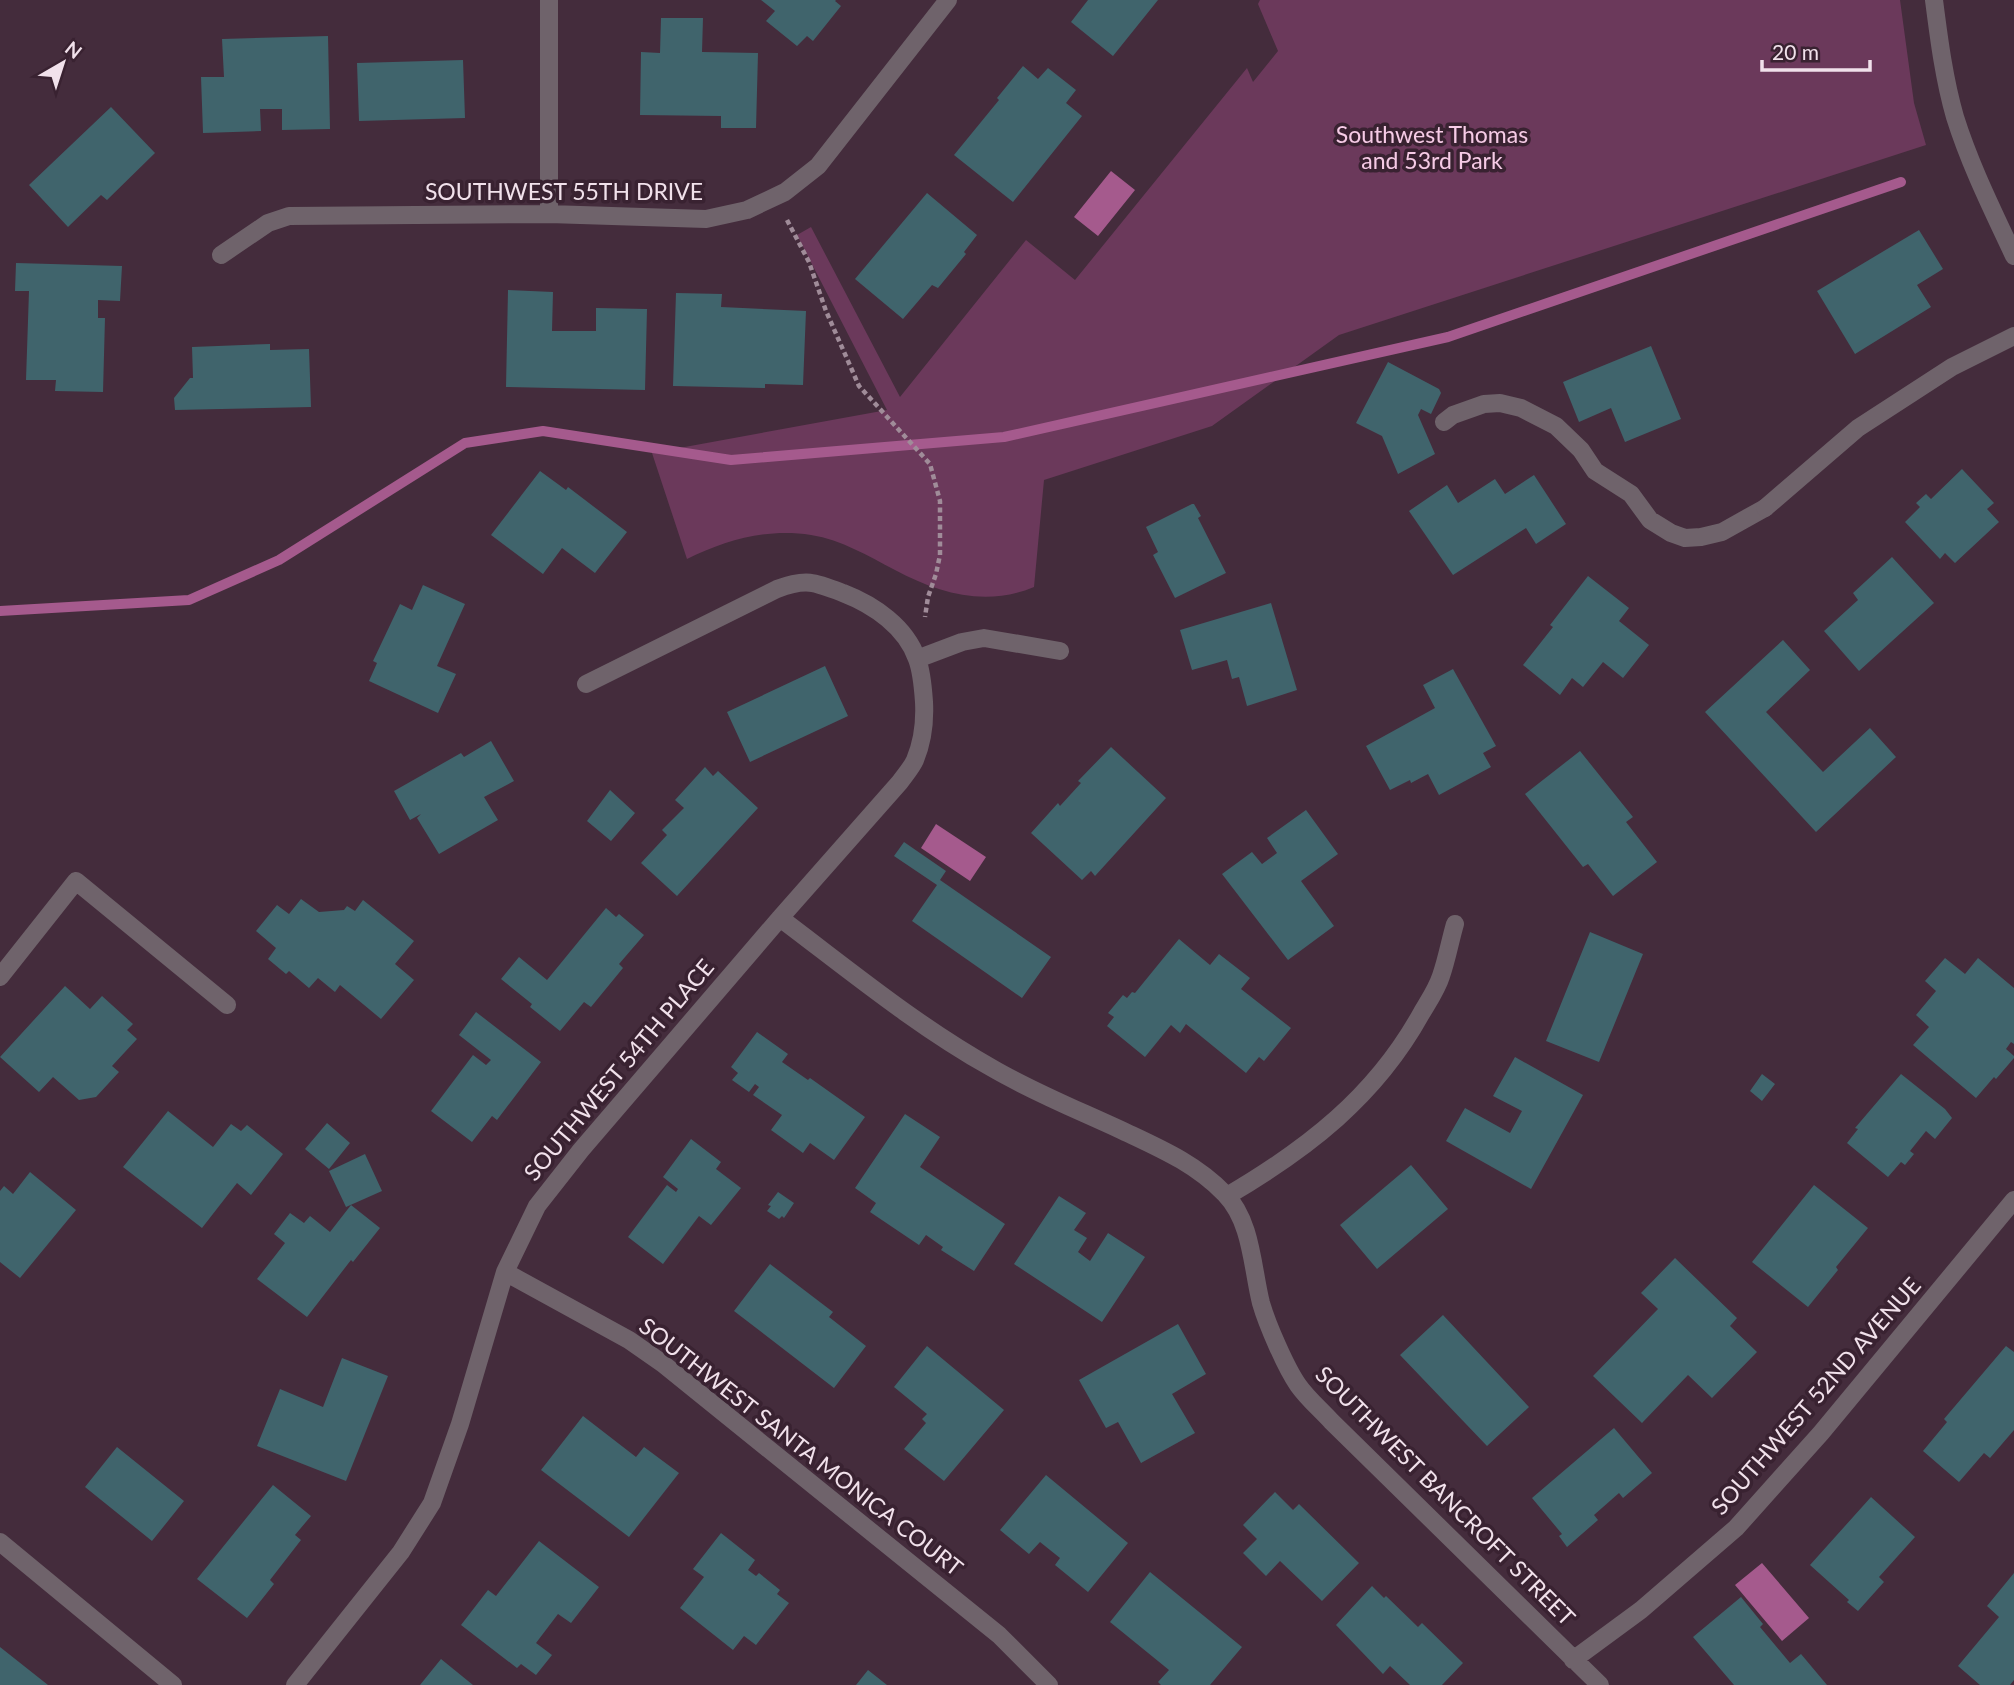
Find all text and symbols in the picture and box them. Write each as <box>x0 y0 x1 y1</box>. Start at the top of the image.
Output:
north arrow <box>28 28 98 98</box>
scale bar <box>1762 28 1870 72</box>
text: N <box>61 36 87 63</box>
text: 20 m <box>1772 39 1819 64</box>
park label: Southwest Thomas and 53rd Park <box>1336 120 1528 174</box>
street label: SOUTHWEST 55TH DRIVE <box>425 177 703 205</box>
street label: SOUTHWEST 54TH PLACE <box>517 953 719 1186</box>
street label: SOUTHWEST 52ND AVENUE <box>1705 1271 1926 1520</box>
street label: SOUTHWEST SANTA MONICA COURT <box>634 1311 969 1582</box>
street label: SOUTHWEST BANCROFT STREET <box>1310 1360 1582 1631</box>

